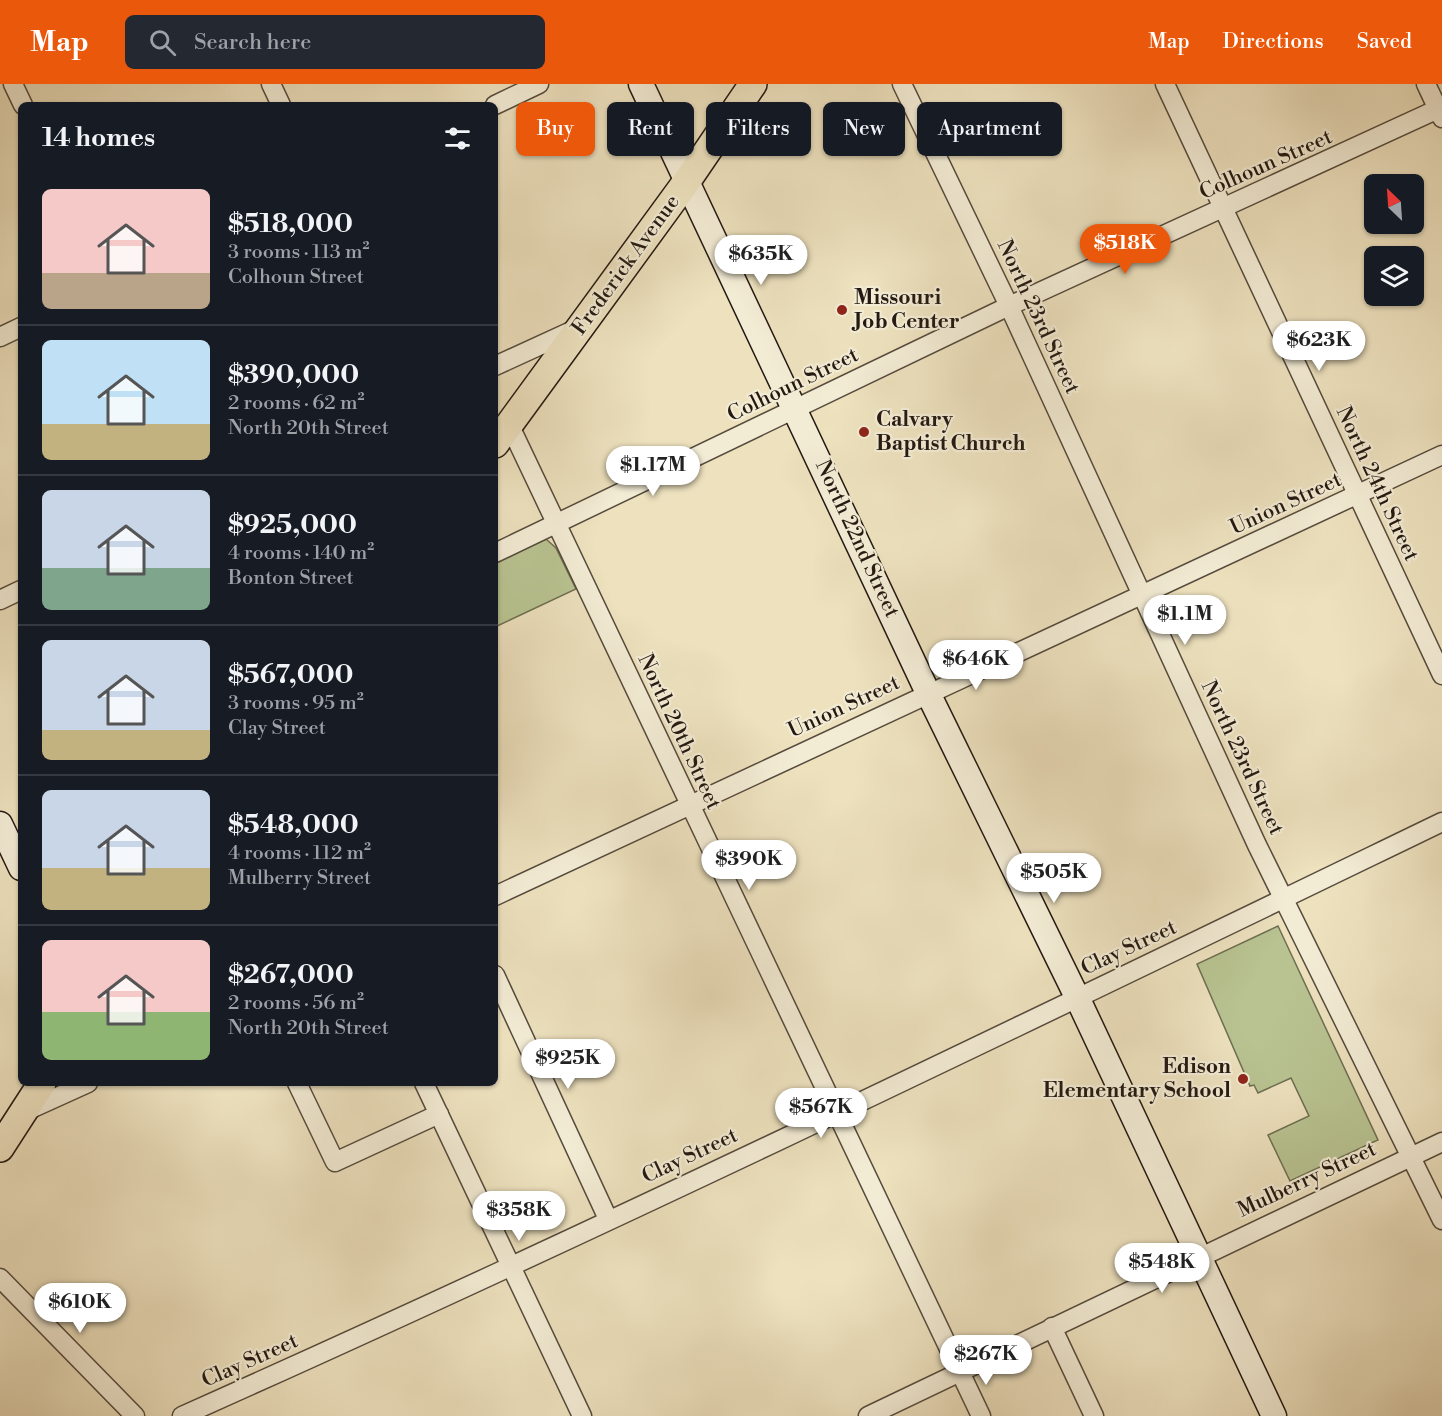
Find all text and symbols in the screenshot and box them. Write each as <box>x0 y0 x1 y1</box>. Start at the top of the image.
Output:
search box <box>125 15 545 69</box>
text: Map <box>30 25 89 60</box>
icon: search <box>146 26 179 59</box>
text: Search here <box>194 29 311 56</box>
text: Map <box>1148 29 1190 55</box>
text: Directions <box>1223 29 1324 55</box>
text: Saved <box>1357 29 1412 55</box>
chip: Buy <box>516 102 595 156</box>
chip: Rent <box>607 102 694 156</box>
chip: Filters <box>706 102 811 156</box>
chip: New <box>823 102 905 156</box>
chip: Apartment <box>917 102 1062 156</box>
text: 14 homes <box>42 122 155 154</box>
icon: filters <box>441 122 474 155</box>
street label: Colhoun Street <box>1196 124 1337 206</box>
north arrow <box>1364 174 1424 234</box>
map controls <box>1364 174 1424 306</box>
street label: Frederick Avenue <box>566 190 686 340</box>
text: $518,000 <box>228 208 353 240</box>
icon: home <box>90 213 162 285</box>
pin: $518K <box>1083 224 1167 275</box>
text: $518K <box>1094 231 1156 256</box>
pin: $635K <box>719 235 803 286</box>
street label: North 23rd Street <box>991 236 1085 399</box>
text: 3 rooms · 113 m² <box>228 240 369 265</box>
text: $635K <box>728 242 794 267</box>
button: layers <box>1364 246 1424 306</box>
text: Colhoun Street <box>228 265 364 290</box>
place label: Missouri Job Center <box>851 285 960 335</box>
marker: Missouri Job Center <box>835 303 849 317</box>
pin: $623K <box>1277 321 1361 372</box>
text: $623K <box>1286 328 1352 353</box>
street label: Colhoun Street <box>723 342 863 428</box>
text: $390,000 <box>228 359 359 391</box>
icon: home <box>90 364 162 436</box>
text: 2 rooms · 62 m² <box>228 391 364 416</box>
street label: North 24th Street <box>1330 403 1424 566</box>
place label: Calvary Baptist Church <box>876 407 1026 457</box>
text: North 20th Street <box>228 416 389 441</box>
marker: Calvary Baptist Church <box>857 425 871 439</box>
pin: $1.17M <box>604 446 702 497</box>
text: $1.17M <box>620 453 686 478</box>
street label: North 22nd Street <box>809 456 905 623</box>
street label: Union Street <box>1226 467 1346 541</box>
text: $925,000 <box>228 509 357 541</box>
icon: home <box>90 514 162 586</box>
text: 4 rooms · 140 m² <box>228 541 374 566</box>
text: Bonton Street <box>228 566 354 591</box>
pin: $1.1M <box>1143 595 1227 646</box>
text: $1.1M <box>1157 602 1213 627</box>
pin: $646K <box>934 640 1018 691</box>
text: $646K <box>942 647 1010 672</box>
street label: North 20th Street <box>632 650 727 815</box>
text: $567,000 <box>228 659 354 691</box>
icon: home <box>90 664 162 736</box>
street label: Union Street <box>784 670 904 744</box>
street label: North 23rd Street <box>1195 677 1289 840</box>
text: 3 rooms · 95 m² <box>228 691 364 716</box>
text: Clay Street <box>228 716 326 741</box>
text: $548,000 <box>228 809 359 841</box>
icon: home <box>90 814 162 886</box>
pin: $390K <box>707 840 791 891</box>
text: 4 rooms · 112 m² <box>228 841 371 866</box>
text: $390K <box>715 847 783 872</box>
pin: $505K <box>1012 853 1096 904</box>
text: $505K <box>1020 860 1088 885</box>
text: Mulberry Street <box>228 866 371 891</box>
street label: Clay Street <box>1077 914 1182 981</box>
text: $267,000 <box>228 959 354 991</box>
icon: home <box>90 964 162 1036</box>
text: 2 rooms · 56 m² <box>228 991 364 1016</box>
text: North 20th Street <box>228 1016 389 1041</box>
pin: $925K <box>526 1039 610 1090</box>
text: $925K <box>535 1046 601 1071</box>
place label: Edison Elementary School <box>1043 1054 1231 1104</box>
marker: Edison Elementary School <box>1236 1072 1250 1086</box>
pin: $567K <box>779 1088 863 1139</box>
text: $567K <box>789 1095 853 1120</box>
street label: Clay Street <box>638 1122 743 1189</box>
street label: Mulberry Street <box>1233 1136 1381 1224</box>
pin: $358K <box>477 1191 561 1242</box>
text: $358K <box>486 1198 552 1223</box>
pin: $548K <box>1120 1243 1204 1294</box>
text: $548K <box>1129 1250 1195 1275</box>
pin: $610K <box>38 1283 122 1334</box>
text: $610K <box>48 1290 112 1315</box>
street label: Clay Street <box>198 1328 303 1394</box>
pin: $267K <box>944 1335 1028 1386</box>
text: $267K <box>954 1342 1018 1367</box>

